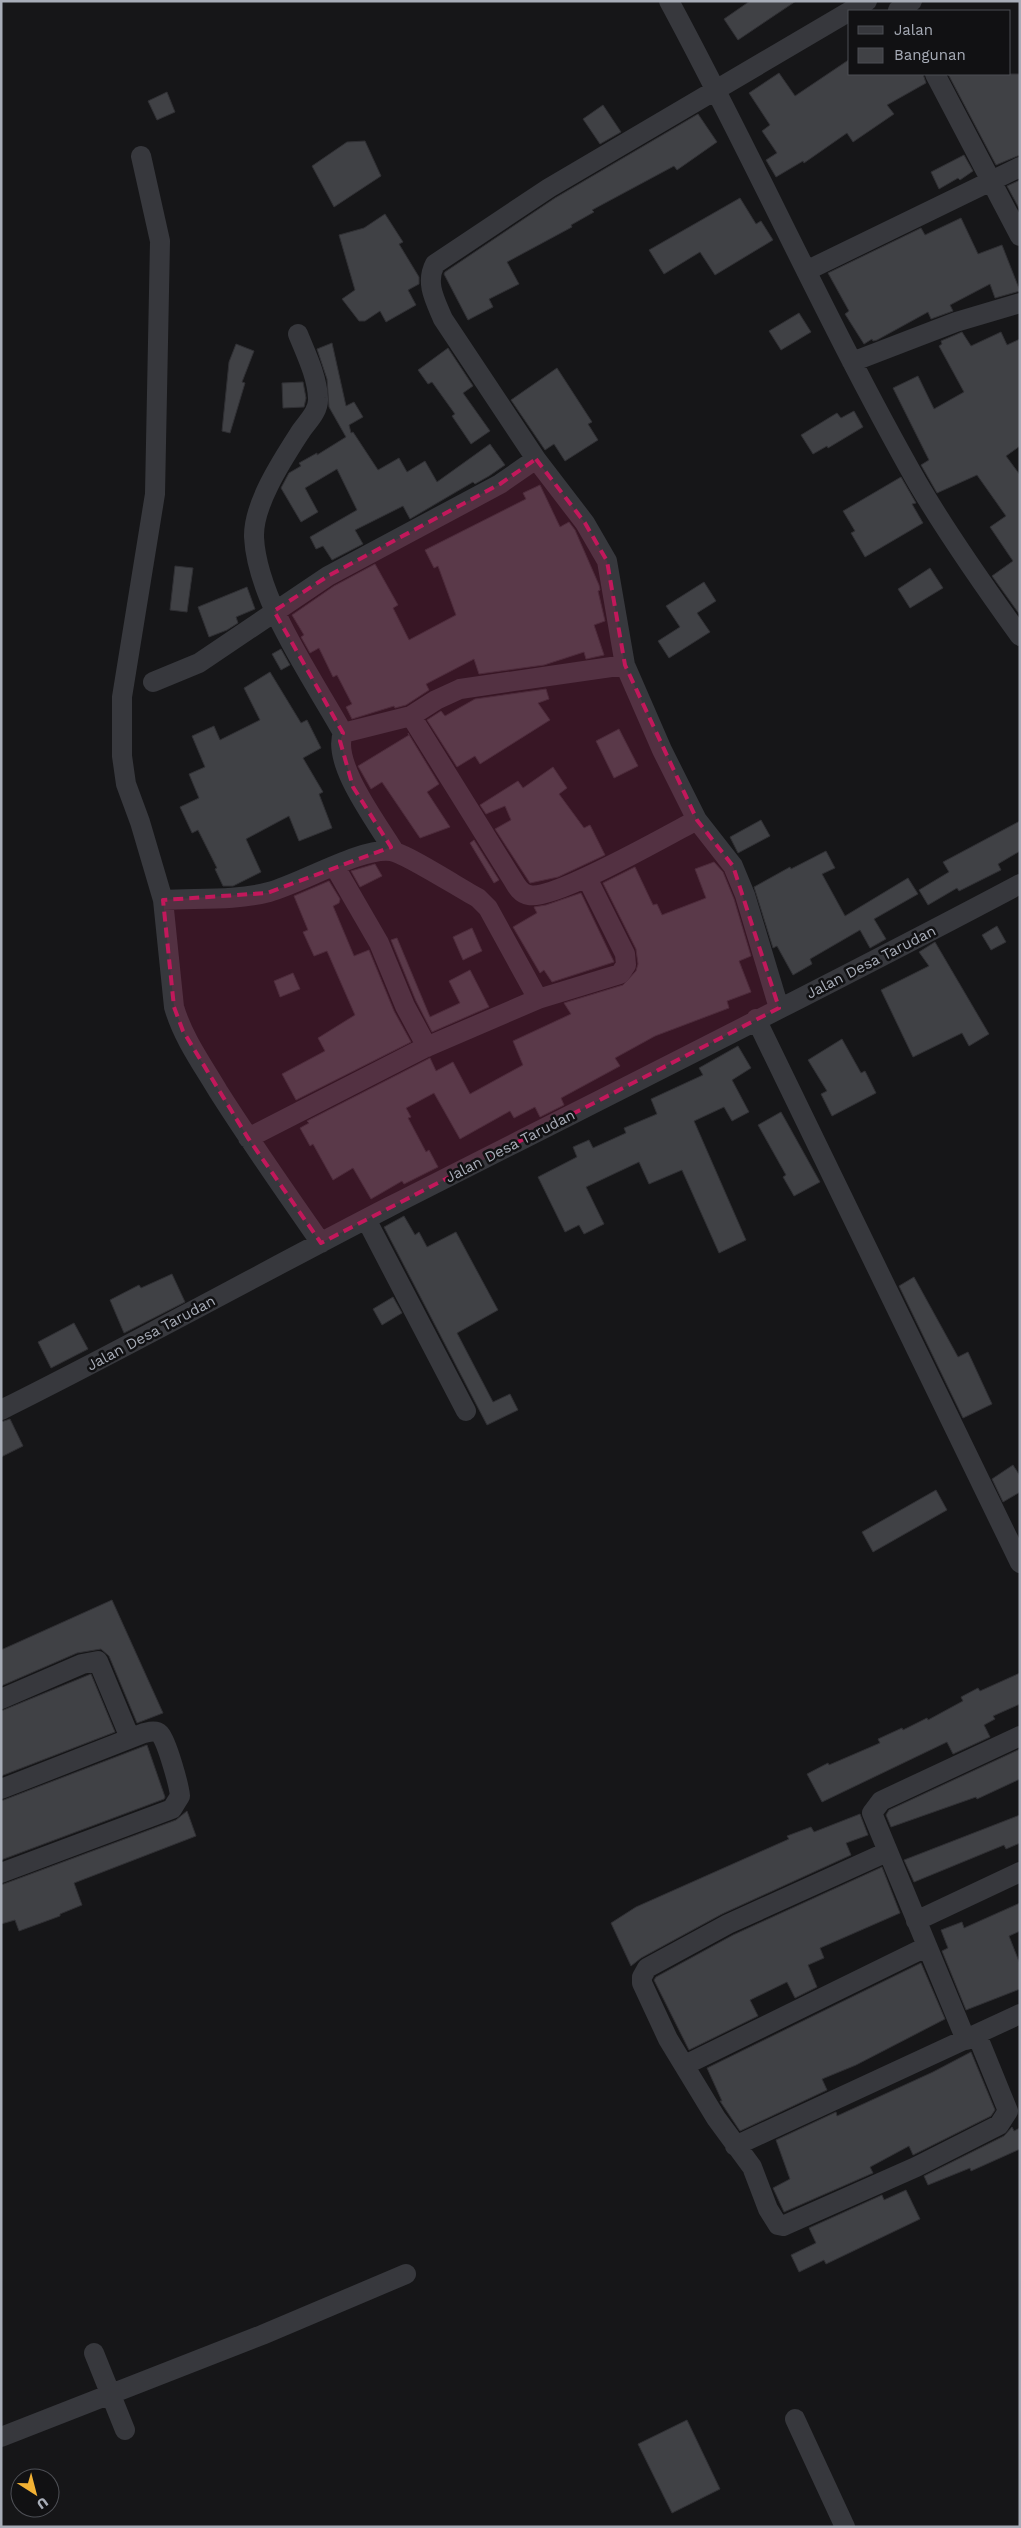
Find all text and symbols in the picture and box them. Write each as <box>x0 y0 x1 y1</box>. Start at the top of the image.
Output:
legend <box>848 10 1011 75</box>
text: Jalan <box>894 21 933 39</box>
text: Bangunan <box>894 46 966 64</box>
street label: Jalan Desa Tarudan <box>803 922 939 1002</box>
street label: Jalan Desa Tarudan <box>442 1106 578 1186</box>
street label: Jalan Desa Tarudan <box>84 1291 218 1375</box>
north arrow <box>10 2468 60 2518</box>
text: U <box>34 2494 51 2513</box>

